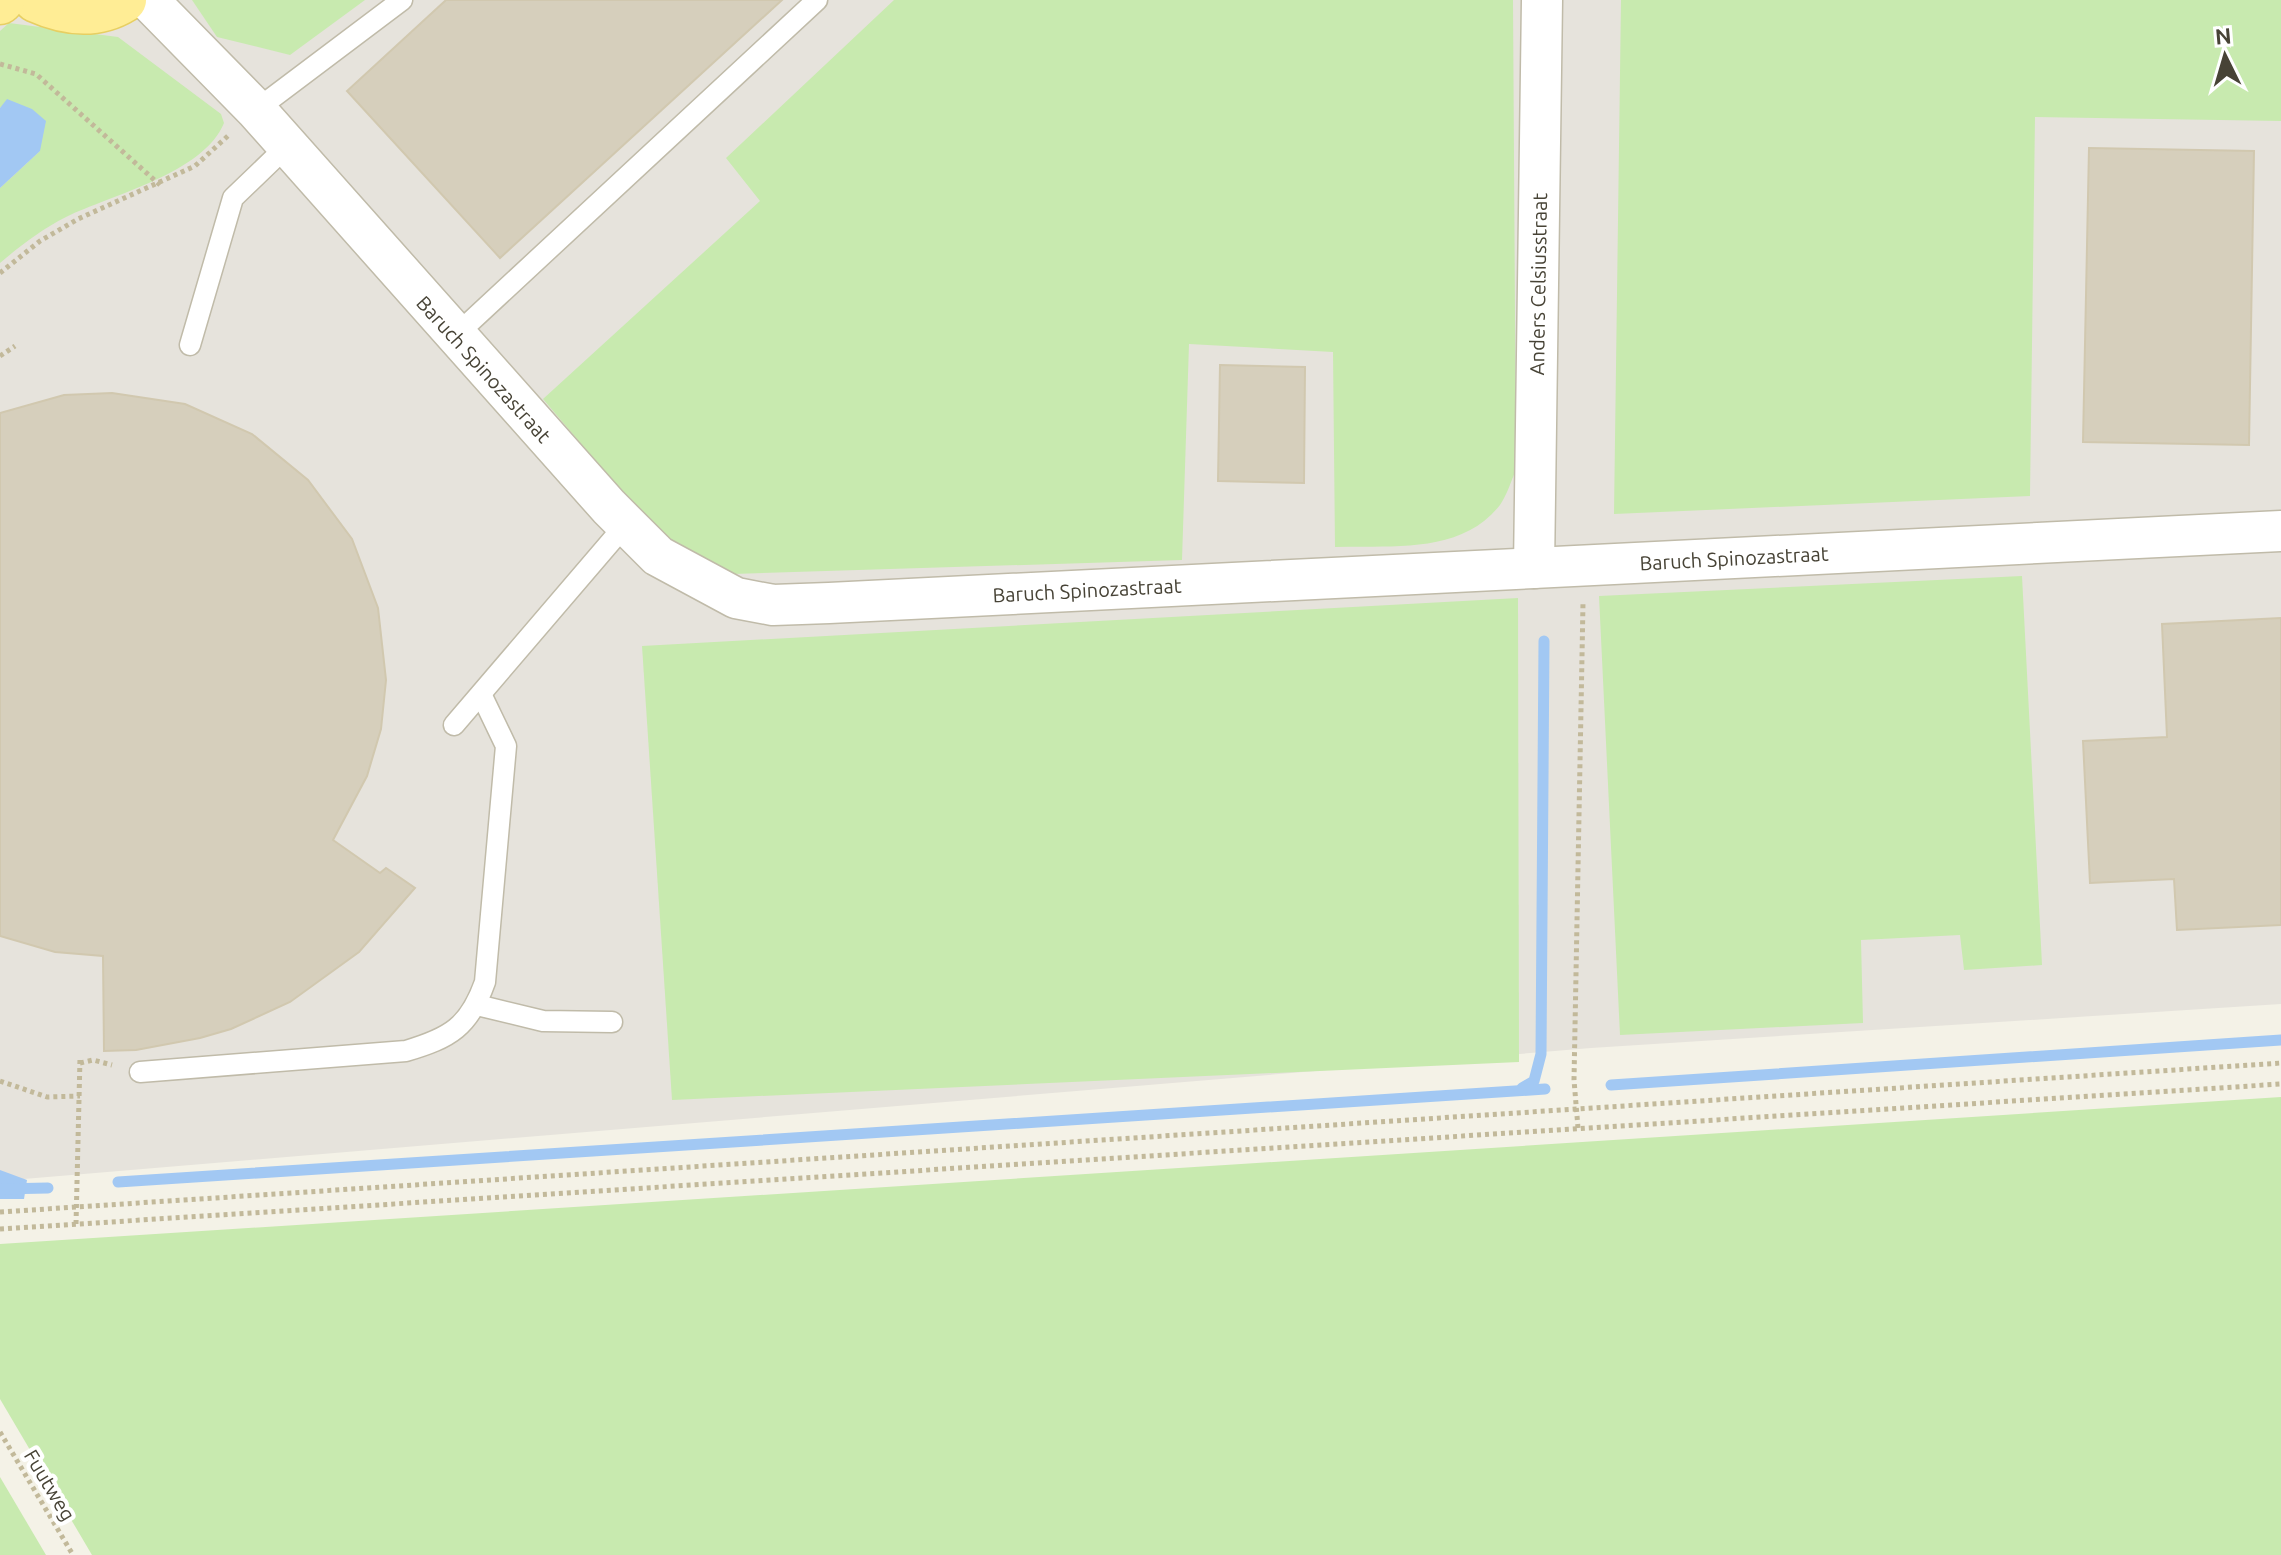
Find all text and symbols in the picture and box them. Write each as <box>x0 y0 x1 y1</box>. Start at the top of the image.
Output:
north arrow <box>2185 16 2265 96</box>
text: N <box>2214 22 2232 49</box>
street label: Anders Celsiusstraat <box>1525 192 1551 376</box>
street label: Baruch Spinozastraat <box>412 291 556 447</box>
street label: Baruch Spinozastraat <box>1639 542 1829 574</box>
street label: Baruch Spinozastraat <box>992 574 1182 606</box>
street label: Fuutweg <box>20 1445 80 1525</box>

